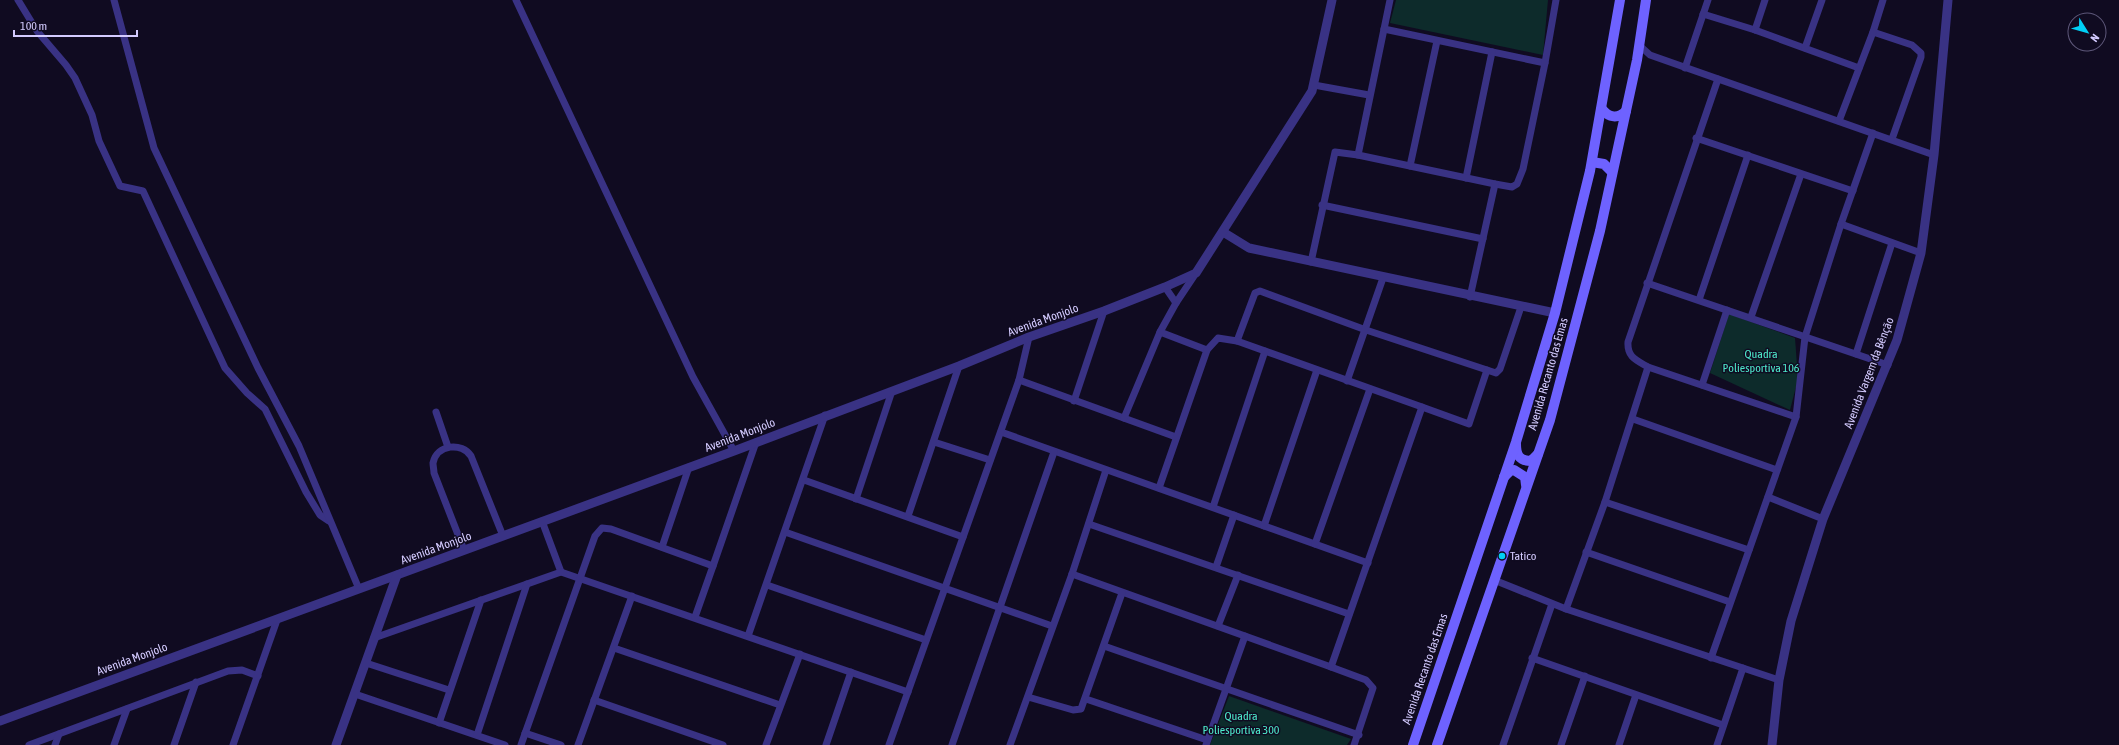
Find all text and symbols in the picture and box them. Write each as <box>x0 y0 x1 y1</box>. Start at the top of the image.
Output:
scale bar <box>14 12 137 38</box>
north arrow <box>2067 12 2107 52</box>
text: 100 m <box>20 19 47 33</box>
text: N <box>2088 32 2102 44</box>
street label: Avenida Monjolo <box>1006 301 1081 339</box>
street label: Avenida Vargem da Bênção <box>1841 315 1897 431</box>
street label: Avenida Recanto das Emas <box>1525 316 1571 432</box>
park label: Quadra Poliesportiva 106 <box>1723 347 1800 375</box>
street label: Avenida Monjolo <box>703 415 777 455</box>
street label: Avenida Monjolo <box>399 529 474 567</box>
place label: Tatico <box>1510 549 1537 563</box>
marker: Tatico <box>1497 551 1507 561</box>
street label: Avenida Recanto das Emas <box>1399 612 1451 726</box>
street label: Avenida Monjolo <box>95 640 170 678</box>
park label: Quadra Poliesportiva 300 <box>1203 709 1280 737</box>

